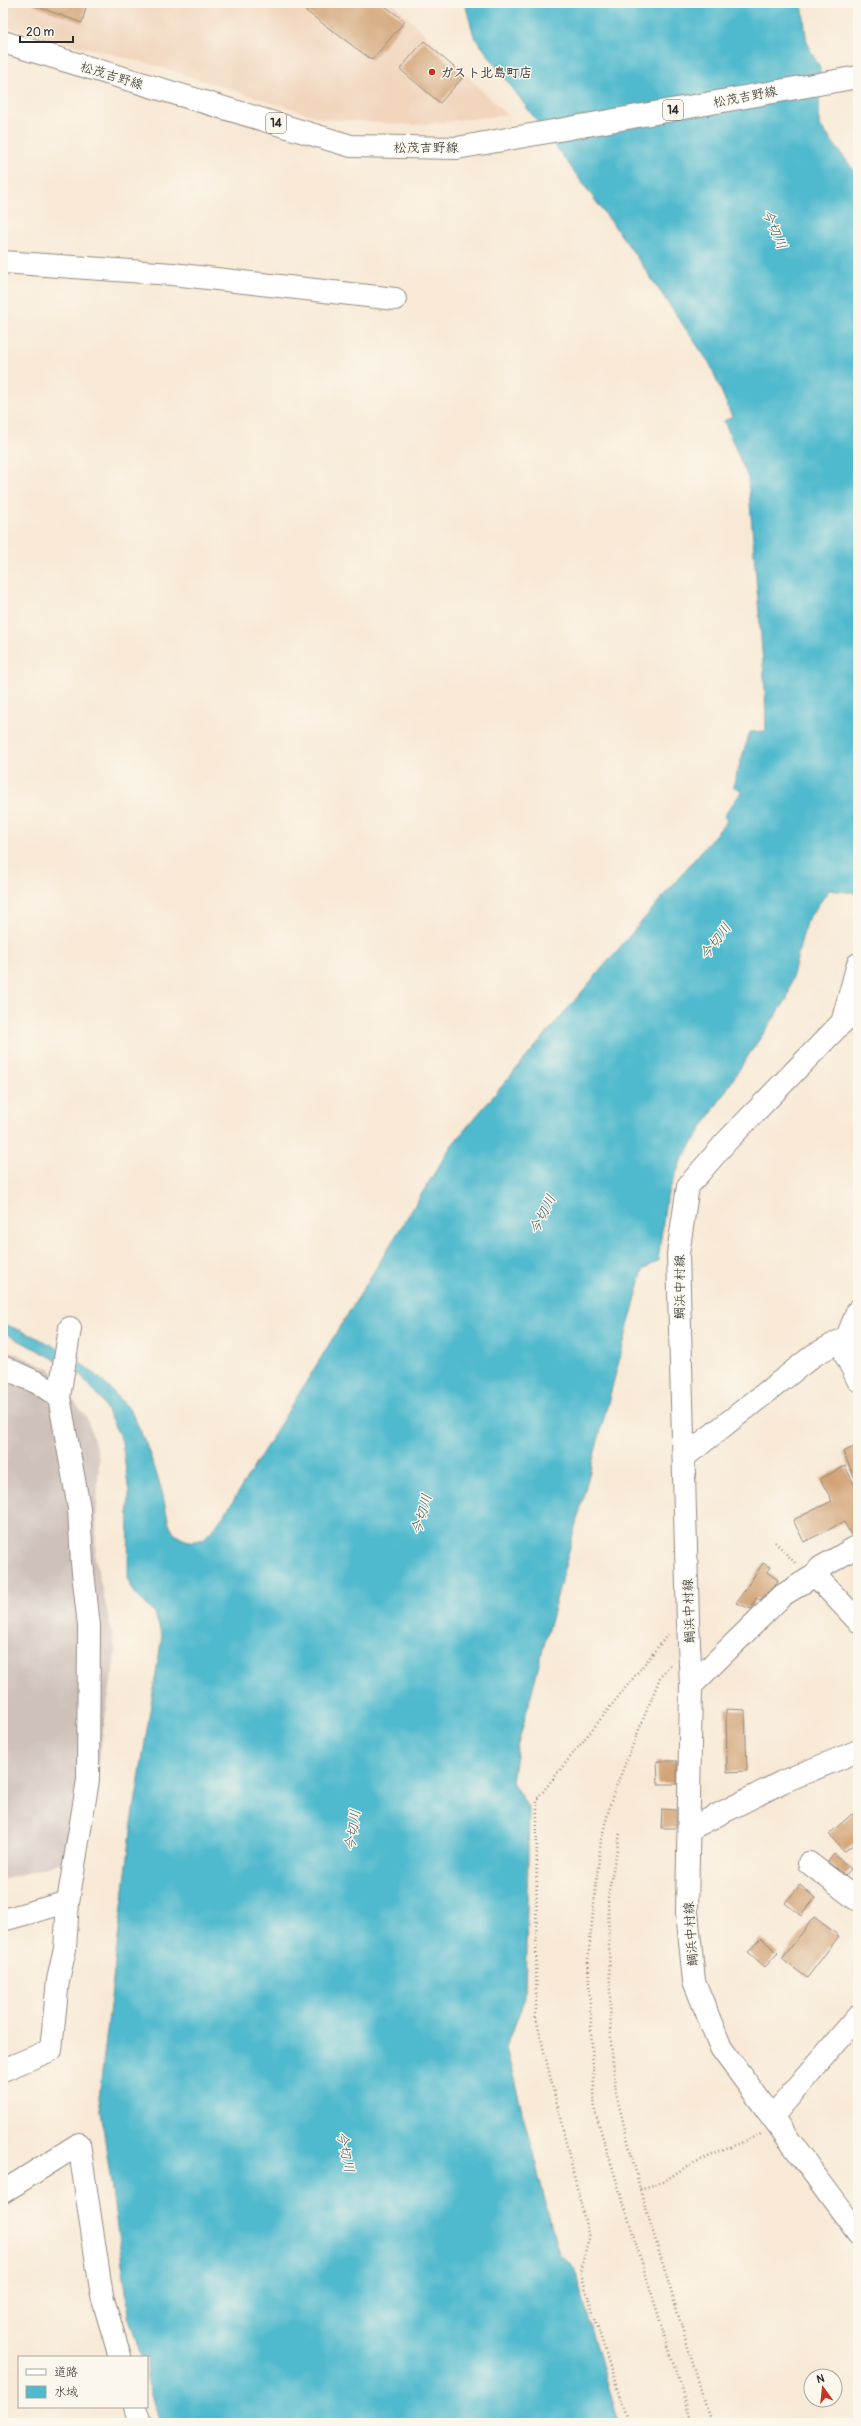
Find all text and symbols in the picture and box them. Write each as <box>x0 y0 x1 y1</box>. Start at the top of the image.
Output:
scale bar <box>20 18 73 44</box>
text: 20 m <box>26 25 55 40</box>
street label: 松茂吉野線 <box>78 59 146 93</box>
place label: ガスト北島町店 <box>440 65 532 81</box>
marker: ガスト北島町店 <box>427 67 437 77</box>
street label: 松茂吉野線 <box>712 83 780 111</box>
road number: 14 <box>663 100 683 120</box>
road number: 14 <box>266 113 286 133</box>
street label: 松茂吉野線 <box>393 140 459 156</box>
water label: 今切川 <box>759 207 791 252</box>
water label: 今切川 <box>696 919 735 963</box>
water label: 今切川 <box>525 1192 560 1237</box>
street label: 鯛浜中村線 <box>672 1254 688 1320</box>
water label: 今切川 <box>408 1492 435 1537</box>
street label: 鯛浜中村線 <box>680 1577 698 1644</box>
water label: 今切川 <box>341 1808 364 1852</box>
street label: 鯛浜中村線 <box>681 1900 701 1967</box>
water label: 今切川 <box>333 2130 358 2174</box>
legend <box>18 2356 148 2408</box>
text: 道路 <box>54 2365 78 2380</box>
north arrow <box>803 2368 843 2408</box>
text: N <box>815 2371 826 2386</box>
text: 水域 <box>54 2385 78 2400</box>

